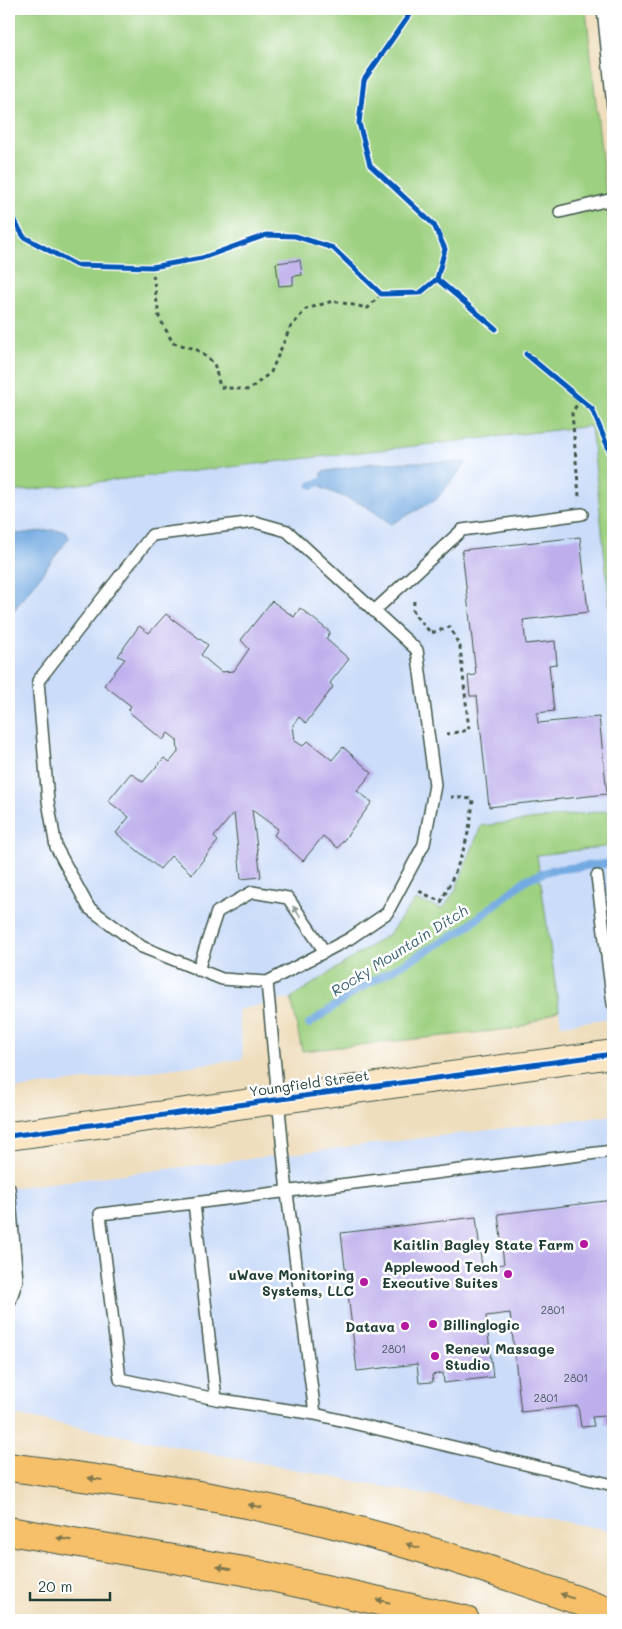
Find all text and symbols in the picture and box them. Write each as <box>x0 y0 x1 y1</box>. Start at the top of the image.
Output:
water label: Rocky Mountain Ditch <box>327 900 471 1000</box>
one-way arrow <box>292 905 302 919</box>
street label: Youngfield Street <box>248 1065 370 1101</box>
place label: Kaitlin Bagley State Farm <box>393 1235 574 1254</box>
marker: Kaitlin Bagley State Farm <box>578 1238 590 1250</box>
place label: Applewood Tech Executive Suites <box>382 1257 498 1292</box>
place label: uWave Monitoring Systems, LLC <box>229 1265 354 1300</box>
marker: Applewood Tech Executive Suites <box>502 1268 514 1280</box>
marker: uWave Monitoring Systems, LLC <box>358 1276 370 1288</box>
house number: 2801 <box>541 1302 565 1317</box>
place label: Billinglogic <box>443 1315 520 1334</box>
place label: Datava <box>345 1317 395 1336</box>
marker: Billinglogic <box>427 1318 439 1330</box>
marker: Datava <box>399 1320 411 1332</box>
place label: Renew Massage Studio <box>445 1339 555 1374</box>
house number: 2801 <box>382 1341 406 1356</box>
marker: Renew Massage Studio <box>429 1350 441 1362</box>
house number: 2801 <box>564 1370 588 1385</box>
house number: 2801 <box>534 1390 558 1405</box>
one-way arrow <box>87 1475 103 1483</box>
one-way arrow <box>248 1502 263 1510</box>
one-way arrow <box>56 1535 72 1543</box>
one-way arrow <box>405 1542 420 1550</box>
one-way arrow <box>216 1563 232 1571</box>
scale bar <box>30 1569 110 1601</box>
text: 20 m <box>38 1576 72 1596</box>
one-way arrow <box>560 1592 575 1599</box>
one-way arrow <box>376 1597 391 1605</box>

